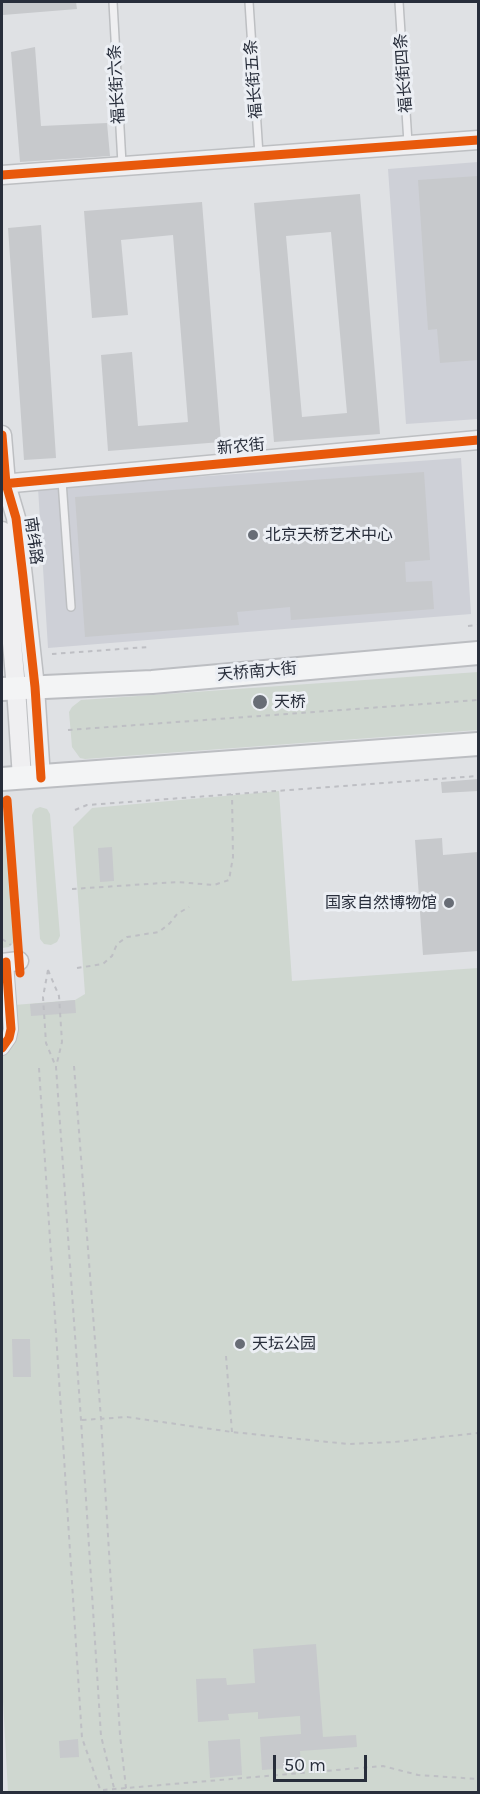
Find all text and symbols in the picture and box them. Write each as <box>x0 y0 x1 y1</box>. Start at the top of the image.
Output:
street label: 福长街四条 <box>392 32 416 114</box>
street label: 福长街五条 <box>242 38 266 120</box>
street label: 福长街六条 <box>105 44 129 124</box>
street label: 新农街 <box>216 435 266 459</box>
street label: 南纬路 <box>20 516 46 566</box>
place label: 北京天桥艺术中心 <box>265 525 393 545</box>
marker: 北京天桥艺术中心 <box>246 528 260 542</box>
street label: 天桥南大街 <box>216 659 298 685</box>
place label: 天桥 <box>274 692 306 712</box>
marker: 天桥 <box>251 693 269 711</box>
place label: 国家自然博物馆 <box>325 893 437 913</box>
marker: 国家自然博物馆 <box>442 896 456 910</box>
place label: 天坛公园 <box>252 1334 316 1354</box>
marker: 天坛公园 <box>233 1337 247 1351</box>
scale bar <box>276 1743 370 1781</box>
text: 50 m <box>284 1754 326 1776</box>

